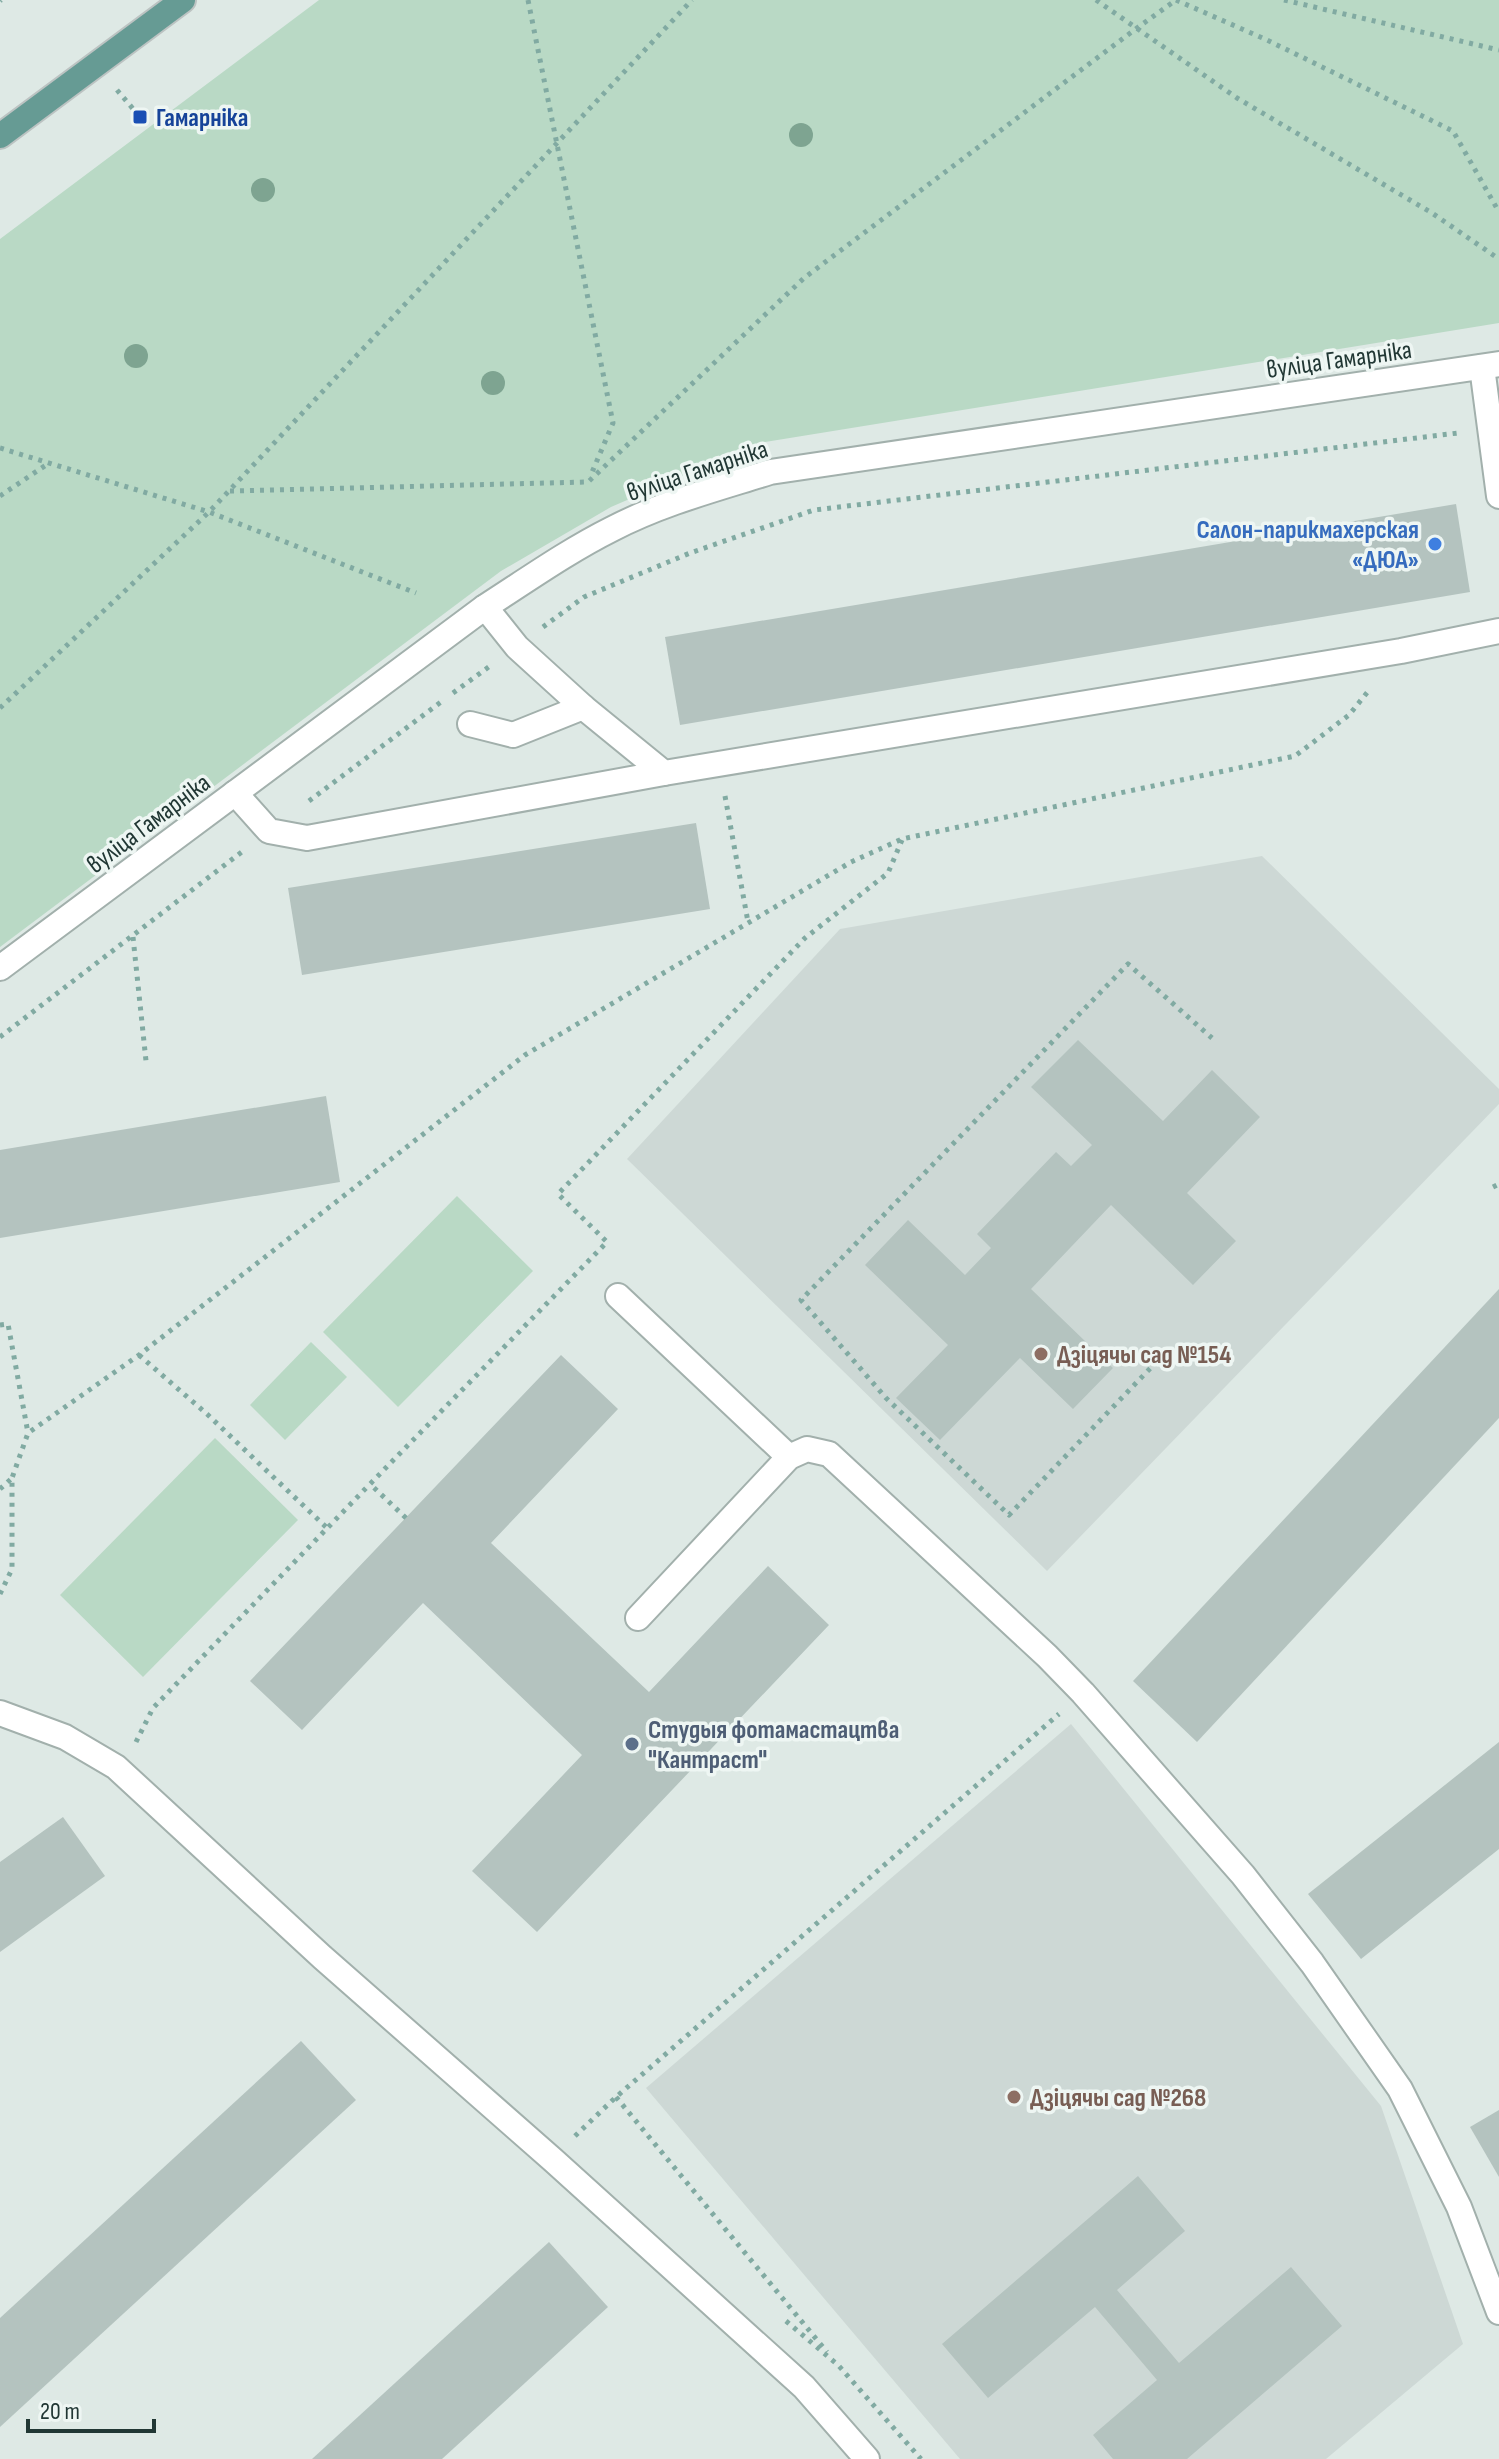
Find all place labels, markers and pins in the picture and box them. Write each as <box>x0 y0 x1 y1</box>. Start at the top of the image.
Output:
place label: Гамарніка <box>156 103 248 134</box>
marker: Гамарніка <box>131 108 149 126</box>
place label: Салон-парикмахерская «ДЮА» <box>1197 515 1419 576</box>
marker: Салон-парикмахерская «ДЮА» <box>1426 535 1444 553</box>
place label: Дзіцячы сад №154 <box>1057 1340 1231 1371</box>
marker: Дзіцячы сад №154 <box>1032 1345 1050 1363</box>
place label: Студыя фотамастацтва "Кантраст" <box>648 1715 899 1776</box>
marker: Студыя фотамастацтва "Кантраст" <box>623 1735 641 1753</box>
place label: Дзіцячы сад №268 <box>1030 2083 1206 2114</box>
marker: Дзіцячы сад №268 <box>1005 2088 1023 2106</box>

